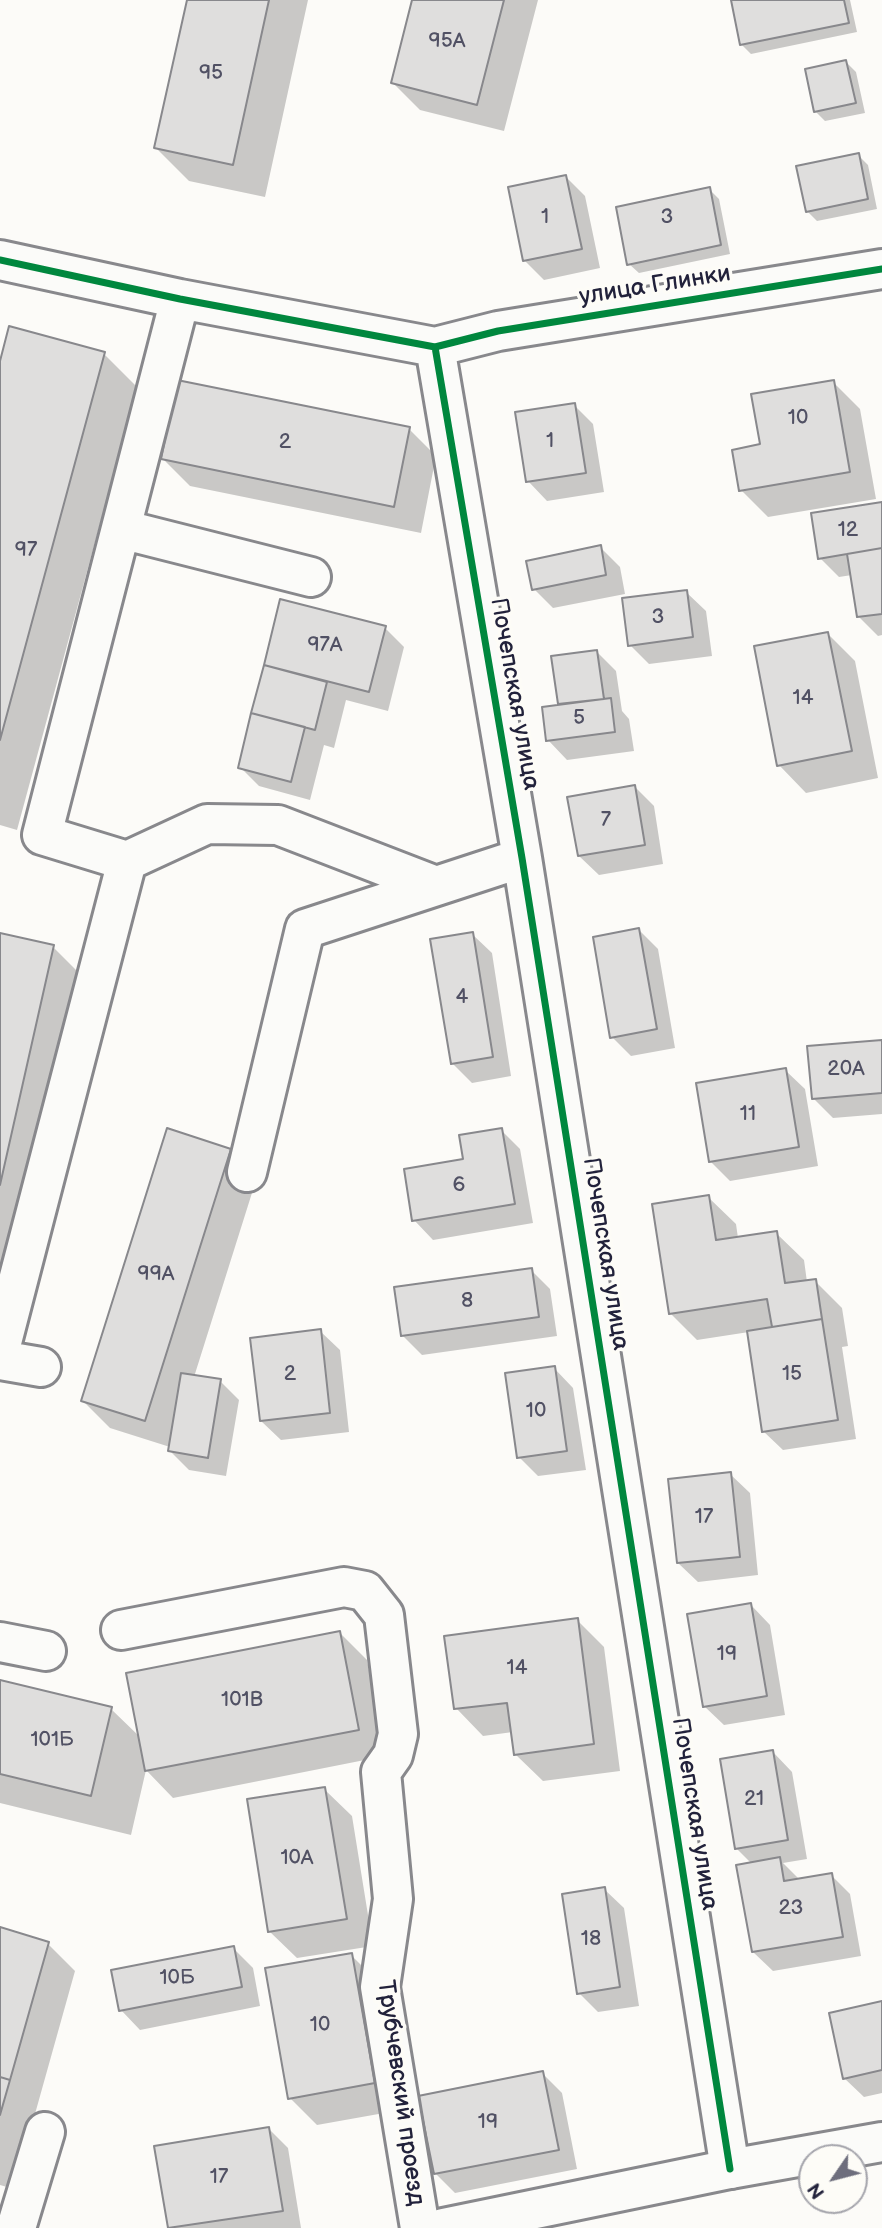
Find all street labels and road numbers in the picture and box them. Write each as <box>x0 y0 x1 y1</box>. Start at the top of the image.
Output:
street label: улица Глинки <box>577 260 733 312</box>
street label: Почепская улица <box>483 596 545 792</box>
street label: Почепская улица <box>576 1156 634 1352</box>
street label: Почепская улица <box>665 1716 723 1912</box>
street label: Трубчевский проезд <box>370 1978 430 2208</box>

